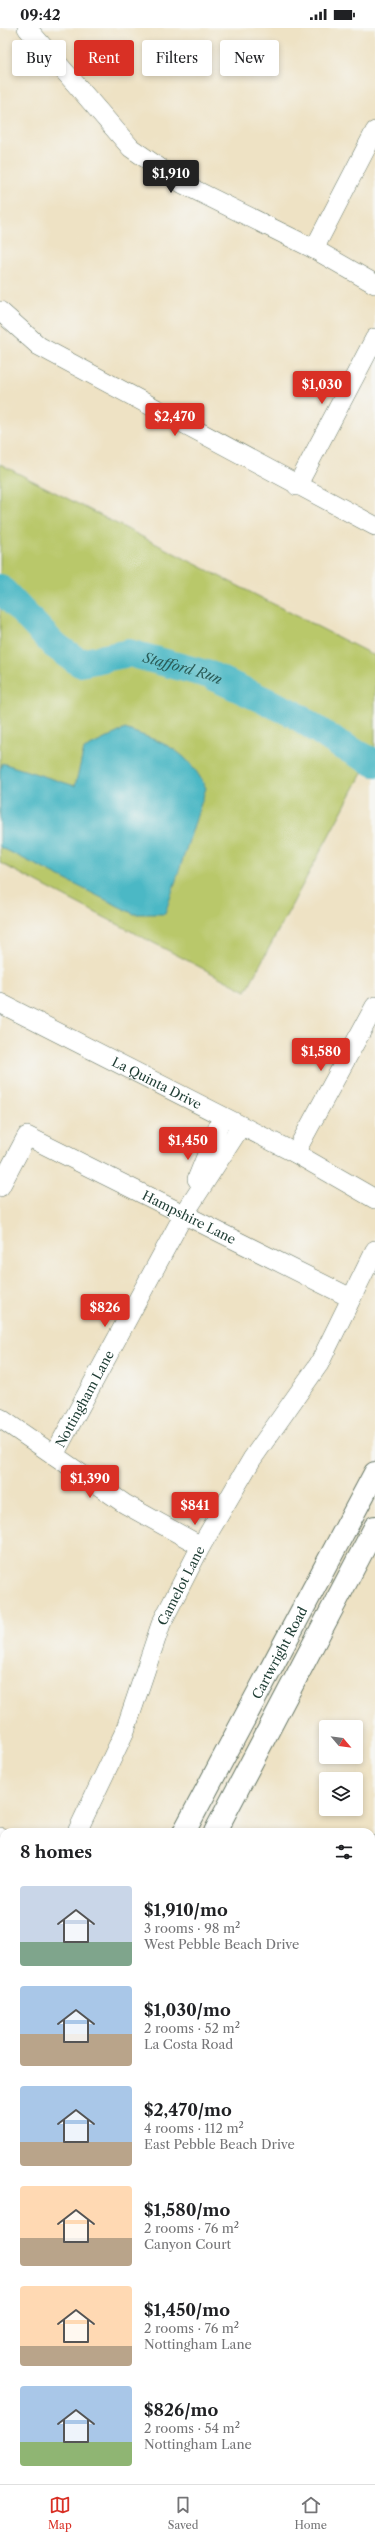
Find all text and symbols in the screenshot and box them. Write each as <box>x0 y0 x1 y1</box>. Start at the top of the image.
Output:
text: 09:42 <box>20 5 61 24</box>
chip: Buy <box>12 40 66 76</box>
chip: Rent <box>74 40 134 76</box>
chip: Filters <box>142 40 212 76</box>
chip: New <box>220 40 279 76</box>
pin: $1,910 <box>138 160 204 194</box>
text: $1,910 <box>152 165 190 181</box>
pin: $1,030 <box>289 371 355 405</box>
text: $1,030 <box>302 376 342 392</box>
pin: $2,470 <box>142 403 208 437</box>
text: $2,470 <box>154 408 196 424</box>
water label: Stafford Run <box>140 648 225 689</box>
pin: $1,580 <box>288 1038 354 1072</box>
text: $1,580 <box>301 1043 341 1059</box>
street label: La Quinta Drive <box>109 1053 204 1112</box>
pin: $1,450 <box>155 1127 221 1161</box>
text: $1,450 <box>168 1132 208 1148</box>
street label: Hampshire Lane <box>140 1187 239 1247</box>
pin: $826 <box>81 1294 129 1328</box>
text: $826 <box>90 1299 120 1315</box>
street label: Nottingham Lane <box>52 1347 117 1450</box>
pin: $1,390 <box>57 1465 123 1499</box>
text: $1,390 <box>70 1470 110 1486</box>
pin: $841 <box>171 1492 219 1526</box>
text: $841 <box>181 1497 209 1513</box>
street label: Camelot Lane <box>154 1543 208 1628</box>
street label: Cartwright Road <box>248 1604 311 1702</box>
north arrow <box>319 1720 363 1764</box>
map controls <box>319 1720 363 1816</box>
button: layers <box>319 1772 363 1816</box>
icon: filters <box>333 1841 355 1863</box>
text: 8 homes <box>20 1842 92 1862</box>
text: $1,910/mo <box>144 1900 228 1920</box>
icon: home <box>52 1902 100 1950</box>
text: 3 rooms · 98 m² <box>144 1920 240 1936</box>
text: West Pebble Beach Drive <box>144 1936 299 1952</box>
text: $1,030/mo <box>144 2000 231 2020</box>
icon: home <box>52 2002 100 2050</box>
text: 2 rooms · 52 m² <box>144 2020 240 2036</box>
text: La Costa Road <box>144 2036 233 2052</box>
text: $2,470/mo <box>144 2100 232 2120</box>
icon: home <box>52 2102 100 2150</box>
text: 4 rooms · 112 m² <box>144 2120 244 2136</box>
text: East Pebble Beach Drive <box>144 2136 295 2152</box>
text: $1,580/mo <box>144 2200 230 2220</box>
icon: home <box>52 2202 100 2250</box>
text: 2 rooms · 76 m² <box>144 2220 239 2236</box>
text: Canyon Court <box>144 2236 231 2252</box>
text: $1,450/mo <box>144 2300 230 2320</box>
icon: home <box>52 2302 100 2350</box>
text: 2 rooms · 76 m² <box>144 2320 239 2336</box>
text: Nottingham Lane <box>144 2336 252 2352</box>
text: $826/mo <box>144 2400 218 2420</box>
icon: home <box>52 2402 100 2450</box>
text: 2 rooms · 54 m² <box>144 2420 240 2436</box>
text: Nottingham Lane <box>144 2436 252 2452</box>
tab: Map <box>48 2494 72 2532</box>
tab: Saved <box>168 2494 198 2532</box>
tab: Home <box>295 2494 327 2532</box>

